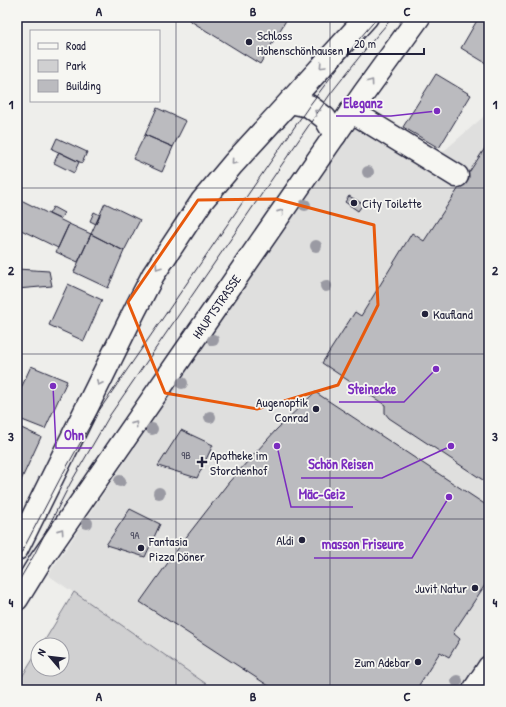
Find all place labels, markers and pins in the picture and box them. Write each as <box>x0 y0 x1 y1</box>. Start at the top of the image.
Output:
place label: Schloss Hohenschönhausen <box>257 26 343 59</box>
marker: Schloss Hohenschönhausen <box>244 37 254 47</box>
callout: Eleganz <box>336 90 391 116</box>
place label: City Toilette <box>362 194 422 212</box>
marker: City Toilette <box>349 198 359 208</box>
place label: Kaufland <box>433 305 473 323</box>
marker: Kaufland <box>420 309 430 319</box>
callout: Steinecke <box>339 376 404 402</box>
place label: Augenoptik Conrad <box>256 393 309 426</box>
marker: Augenoptik Conrad <box>311 404 321 414</box>
callout: Ohn <box>56 422 92 448</box>
place label: Apotheke im Storchenhof <box>210 446 268 479</box>
callout: Schön Reisen <box>301 452 382 478</box>
marker: Apotheke im Storchenhof <box>197 457 207 467</box>
callout: Mäc-Geiz <box>291 481 353 507</box>
place label: Aldi <box>276 531 294 549</box>
place label: Fantasia Pizza Döner <box>148 532 205 565</box>
callout: masson Friseure <box>314 532 412 558</box>
marker: Aldi <box>297 535 307 545</box>
marker: Fantasia Pizza Döner <box>136 543 146 553</box>
place label: Juvit Natur <box>415 579 467 597</box>
marker: Juvit Natur <box>470 583 480 593</box>
place label: Zum Adebar <box>354 653 410 671</box>
marker: Zum Adebar <box>413 657 423 667</box>

